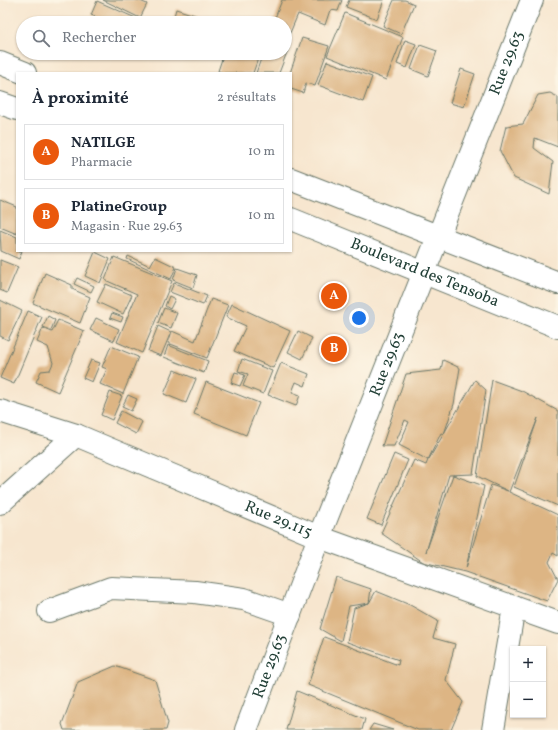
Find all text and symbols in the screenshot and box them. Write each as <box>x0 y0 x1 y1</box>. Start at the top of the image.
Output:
search box <box>16 16 292 60</box>
icon: search <box>30 27 52 49</box>
text: Rechercher <box>62 28 136 49</box>
street label: Rue 29.63 <box>484 28 530 99</box>
text: À proximité <box>32 87 129 110</box>
text: 2 résultats <box>217 89 276 107</box>
text: NATILGE <box>71 133 135 154</box>
text: A <box>41 143 51 161</box>
text: 10 m <box>248 143 275 161</box>
text: Pharmacie <box>71 154 132 172</box>
text: PlatineGroup <box>71 197 167 218</box>
text: B <box>42 207 50 225</box>
text: 10 m <box>248 207 275 225</box>
text: Magasin · Rue 29.63 <box>71 218 182 236</box>
street label: Boulevard des Tensoba <box>347 233 502 313</box>
pin: A <box>321 281 347 311</box>
your location <box>349 308 369 328</box>
street label: Rue 29.63 <box>365 329 410 400</box>
pin: B <box>321 334 347 364</box>
street label: Rue 29.115 <box>241 496 315 544</box>
street label: Rue 29.63 <box>248 631 292 702</box>
map controls <box>510 646 546 718</box>
button: + <box>510 646 546 682</box>
button: − <box>510 682 546 718</box>

